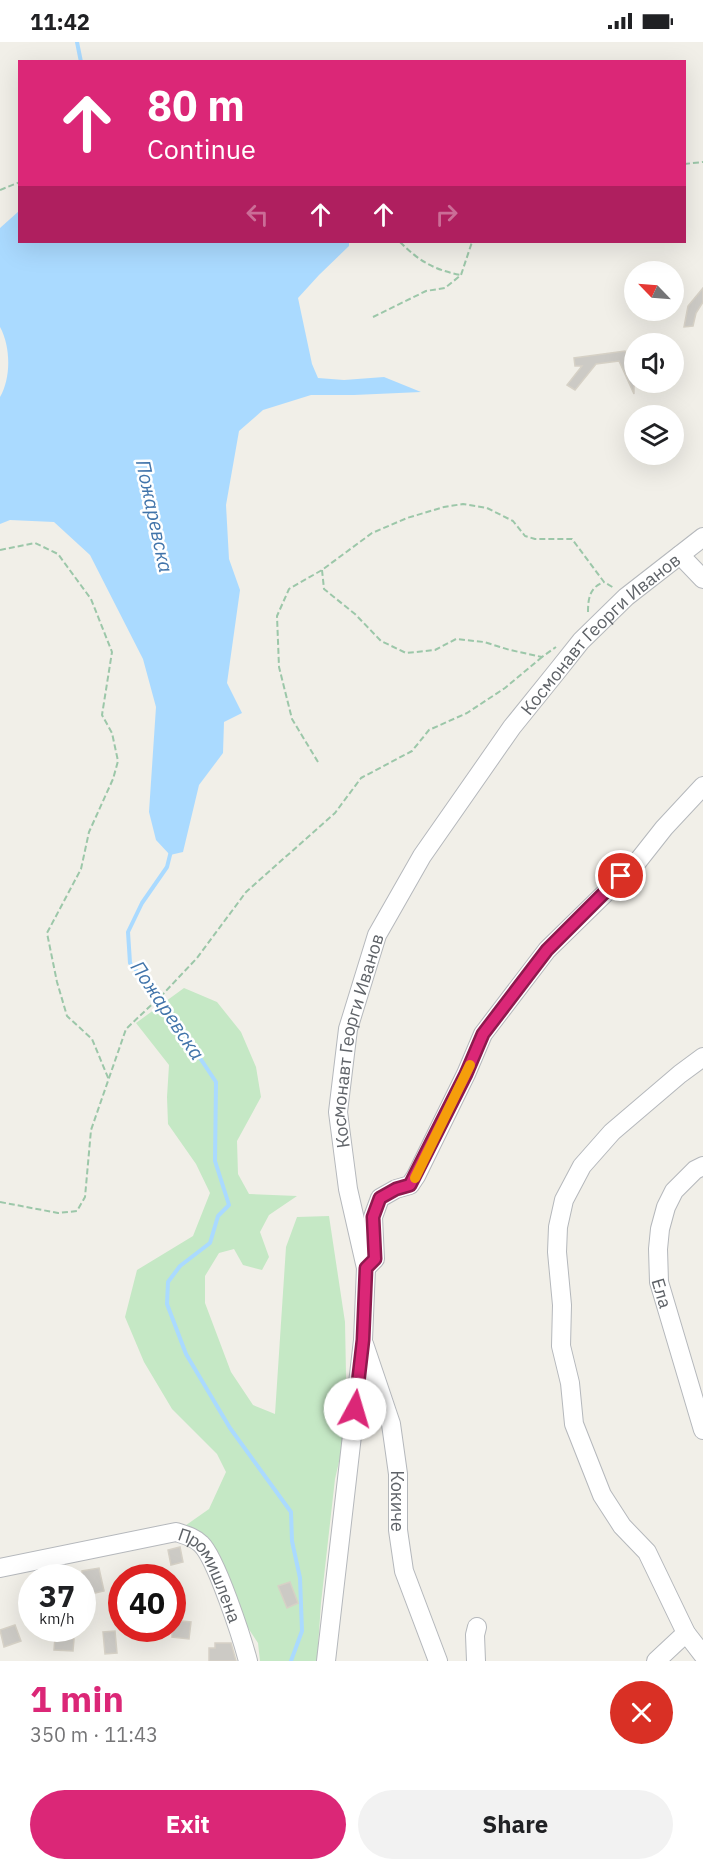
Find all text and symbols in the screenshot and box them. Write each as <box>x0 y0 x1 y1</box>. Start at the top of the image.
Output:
text: 11:42 <box>30 7 90 36</box>
text: 80 m <box>147 78 245 133</box>
icon: ahead <box>48 84 126 162</box>
text: Continue <box>147 131 256 166</box>
icon: left <box>241 198 274 231</box>
icon: ahead <box>304 198 337 231</box>
icon: ahead <box>367 198 400 231</box>
icon: right <box>430 198 463 231</box>
north arrow <box>624 261 684 321</box>
map controls <box>624 261 684 465</box>
button: sound <box>624 333 684 393</box>
button: layers <box>624 405 684 465</box>
water label: Пожаревска <box>130 457 180 575</box>
street label: Космонавт Георги Иванов <box>515 548 685 719</box>
pin <box>595 850 646 901</box>
icon: arrive <box>604 859 637 892</box>
street label: Космонавт Георги Иванов <box>326 931 388 1150</box>
water label: Пожаревска <box>125 955 211 1065</box>
street label: Ела <box>647 1275 678 1311</box>
position arrow <box>323 1377 387 1441</box>
street label: Кокиче <box>387 1470 410 1532</box>
street label: Промишлена <box>175 1522 247 1626</box>
speed limit sign: 40 <box>108 1564 186 1642</box>
text: 37 <box>39 1576 75 1615</box>
text: km/h <box>39 1609 75 1628</box>
text: 1 min <box>30 1675 124 1722</box>
button: close <box>610 1681 673 1744</box>
text: 350 m · 11:43 <box>30 1721 158 1748</box>
button: Exit <box>30 1790 346 1859</box>
button: Share <box>358 1790 673 1859</box>

